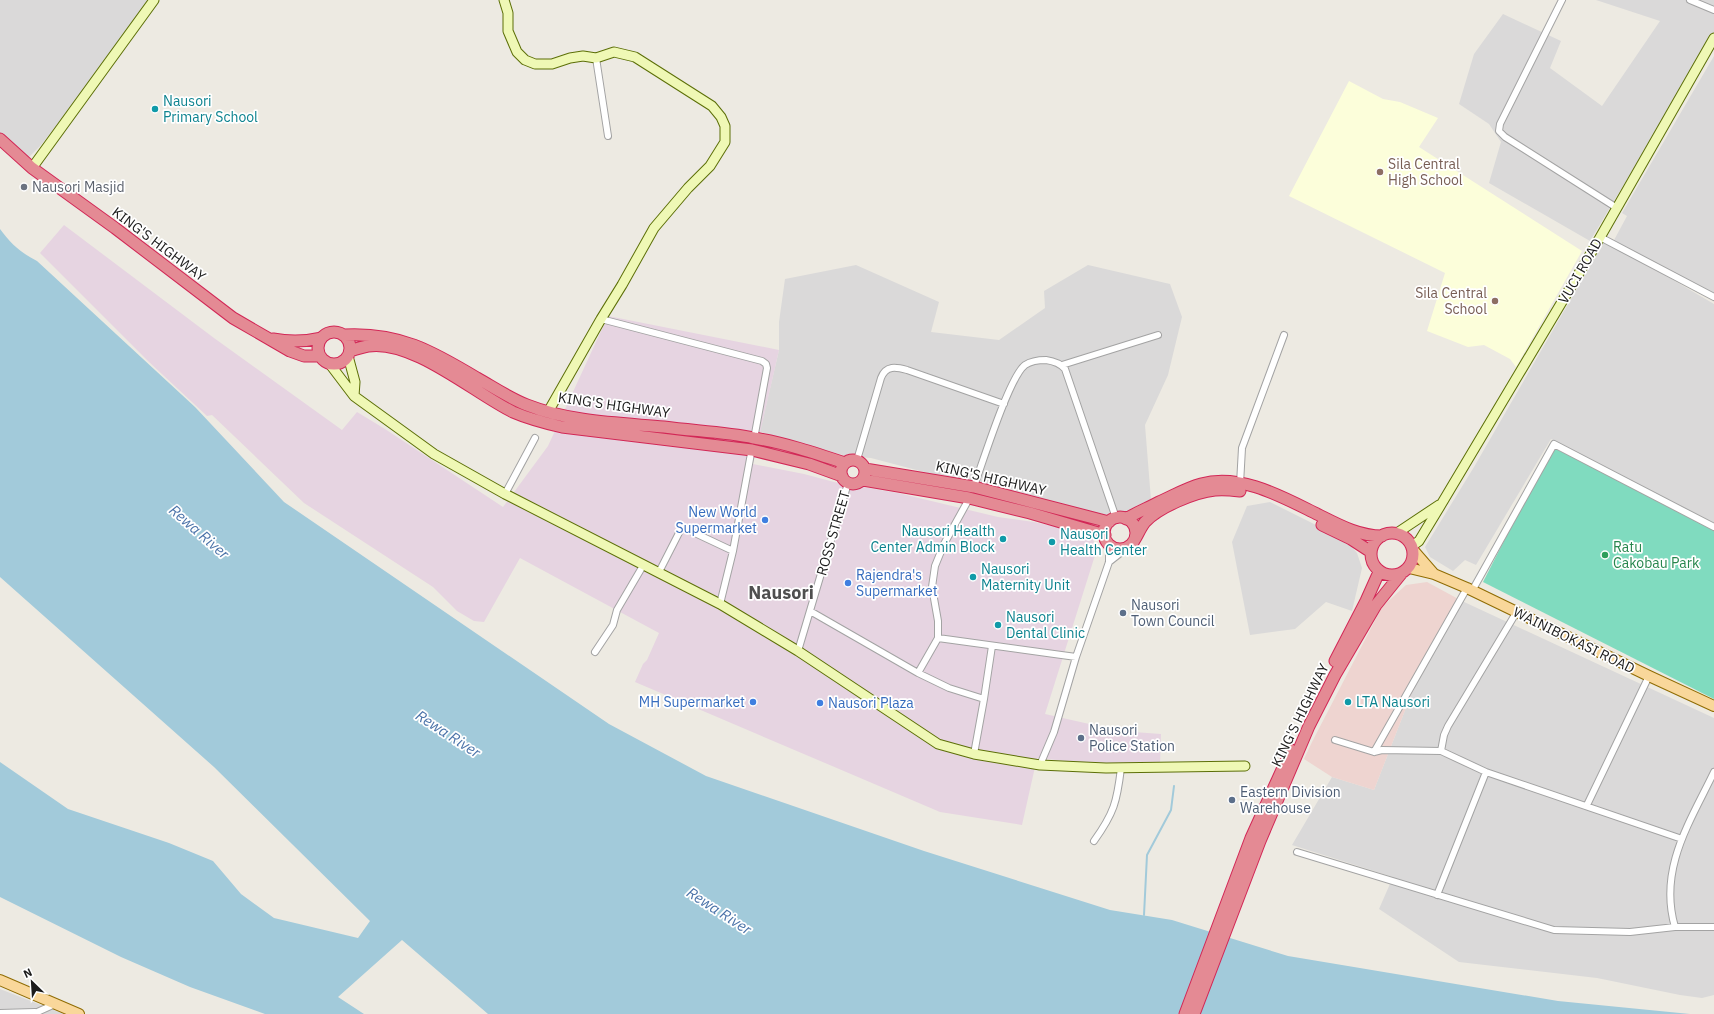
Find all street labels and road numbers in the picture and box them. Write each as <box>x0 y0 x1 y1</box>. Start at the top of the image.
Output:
street label: KING'S HIGHWAY <box>109 203 210 286</box>
street label: VUCI ROAD <box>1554 235 1606 307</box>
street label: KING'S HIGHWAY <box>557 388 672 422</box>
street label: KING'S HIGHWAY <box>934 457 1049 500</box>
street label: ROSS STREET <box>812 489 854 577</box>
street label: WAINIBOKASI ROAD <box>1510 603 1638 677</box>
street label: KING'S HIGHWAY <box>1267 660 1333 770</box>

